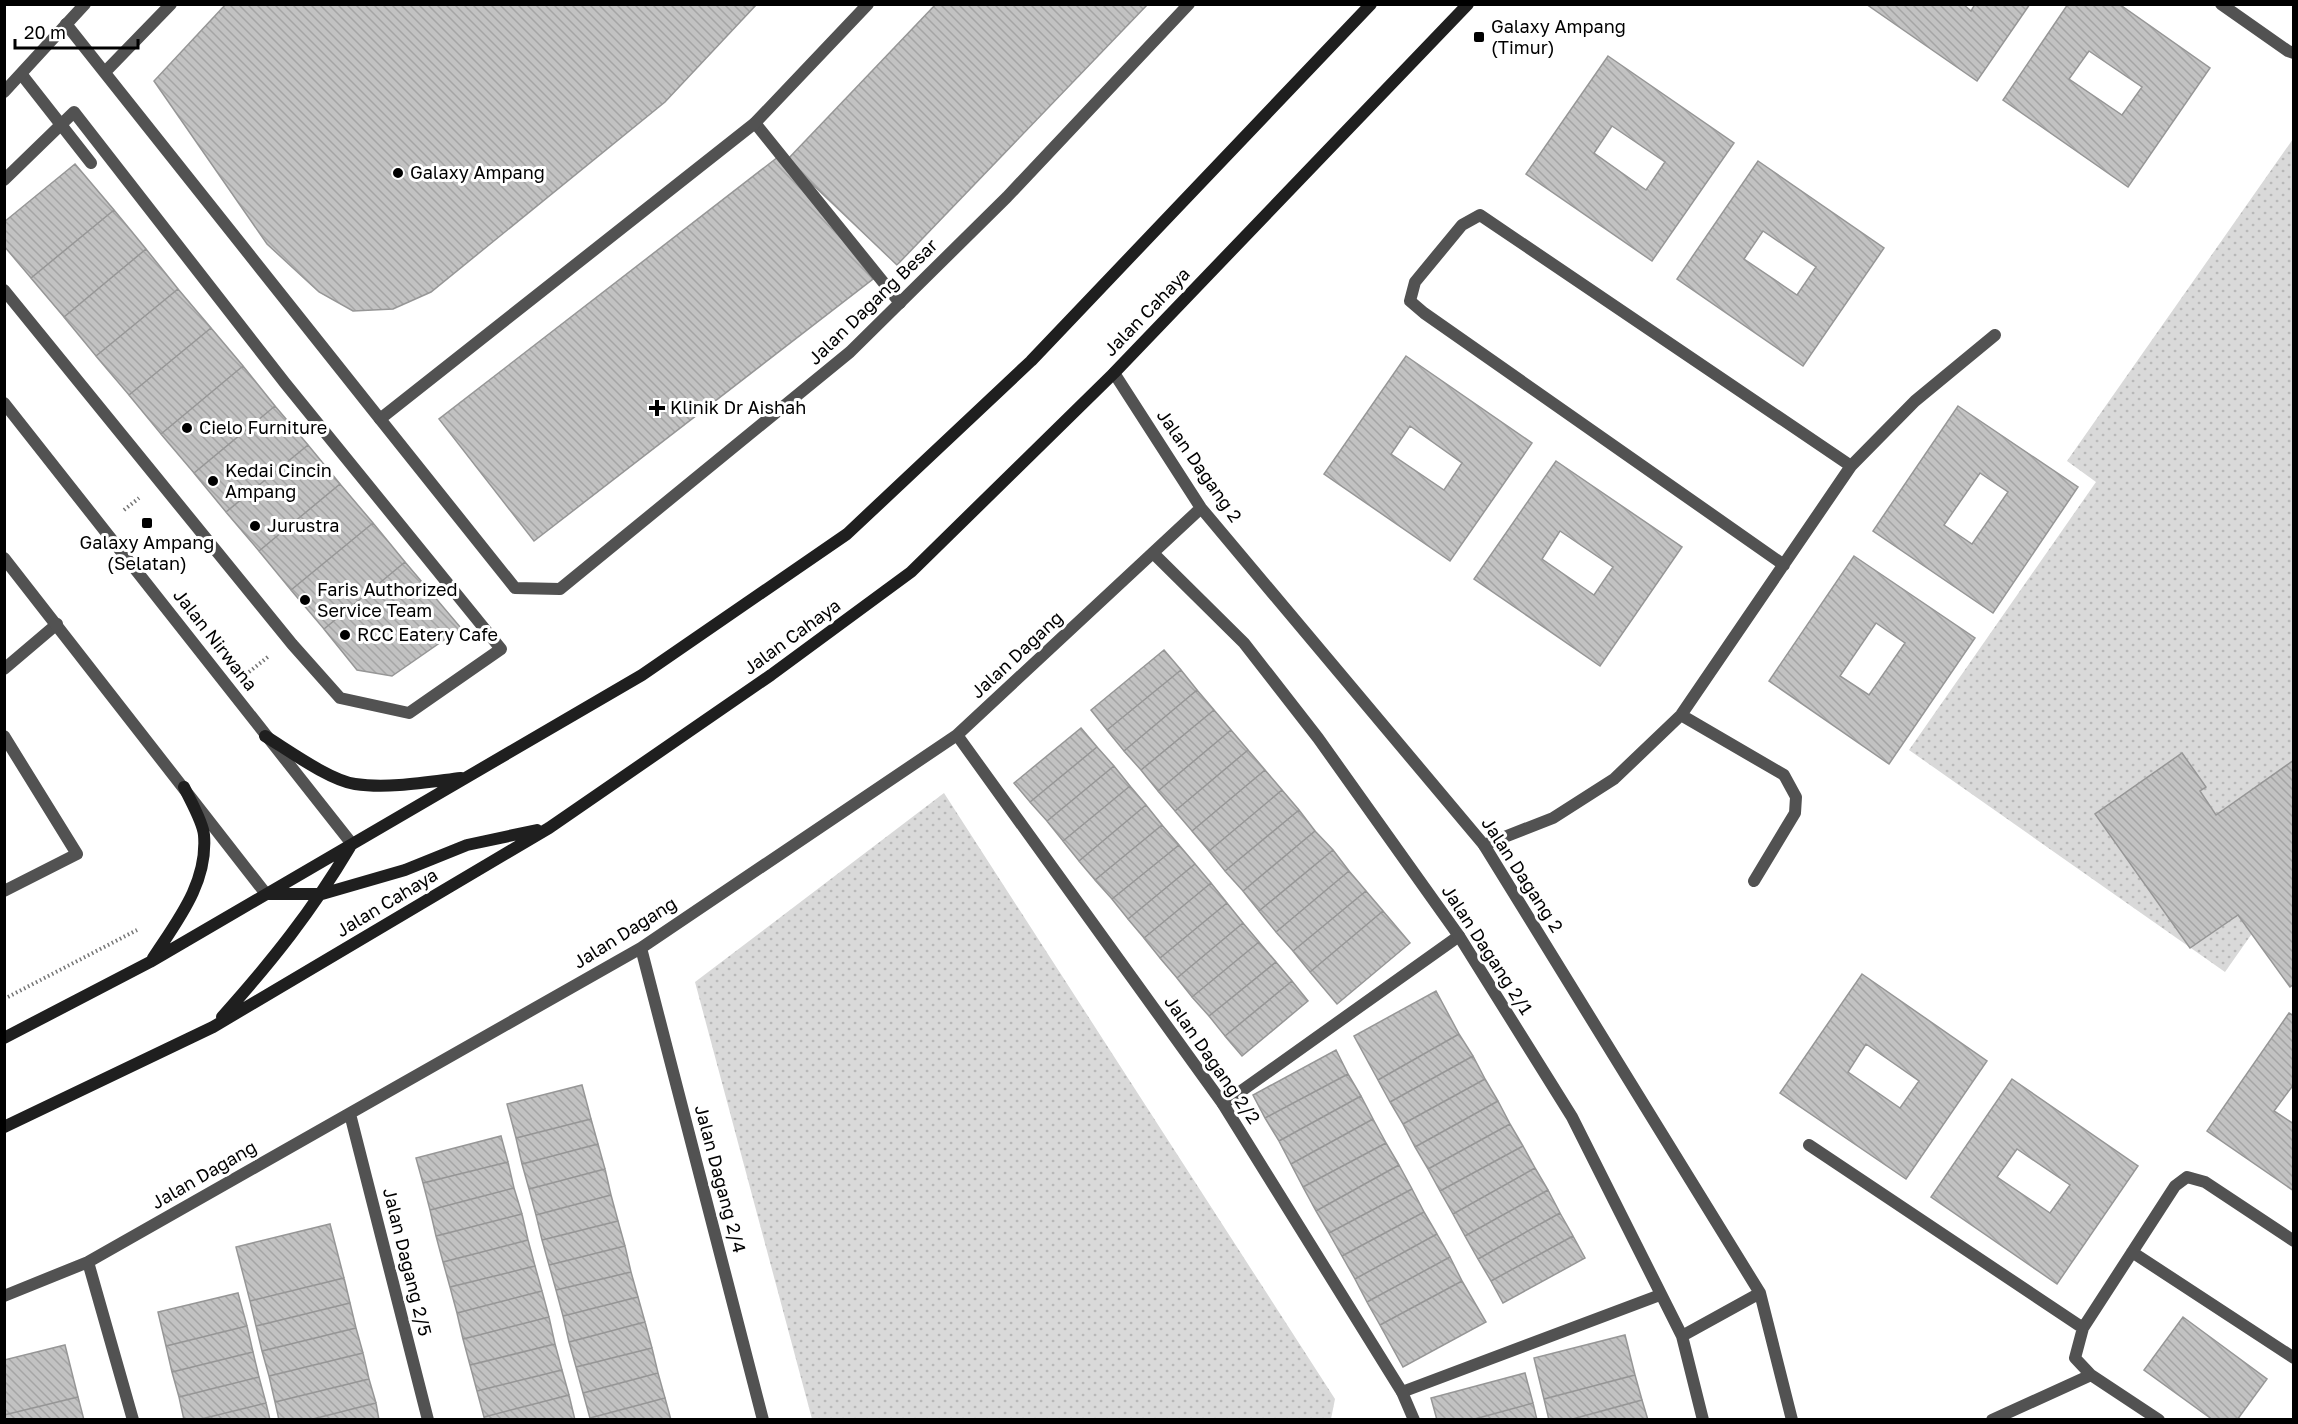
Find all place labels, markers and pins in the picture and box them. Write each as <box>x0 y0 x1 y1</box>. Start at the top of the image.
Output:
place label: Galaxy Ampang (Timur) <box>1491 15 1626 58</box>
marker: Galaxy Ampang (Timur) <box>1472 30 1486 44</box>
place label: Galaxy Ampang <box>410 161 545 183</box>
marker: Galaxy Ampang <box>391 166 405 180</box>
place label: Klinik Dr Aishah <box>670 396 806 418</box>
marker: Klinik Dr Aishah <box>648 399 666 417</box>
place label: Cielo Furniture <box>199 416 327 438</box>
marker: Cielo Furniture <box>180 421 194 435</box>
place label: Kedai Cincin Ampang <box>225 459 332 502</box>
marker: Kedai Cincin Ampang <box>206 474 220 488</box>
place label: Jurustra <box>267 514 340 536</box>
marker: Galaxy Ampang (Selatan) <box>140 516 154 530</box>
marker: Jurustra <box>248 519 262 533</box>
place label: Galaxy Ampang (Selatan) <box>80 531 214 574</box>
place label: Faris Authorized Service Team <box>317 578 458 621</box>
marker: Faris Authorized Service Team <box>298 593 312 607</box>
place label: RCC Eatery Cafe <box>357 623 498 645</box>
marker: RCC Eatery Cafe <box>338 628 352 642</box>

